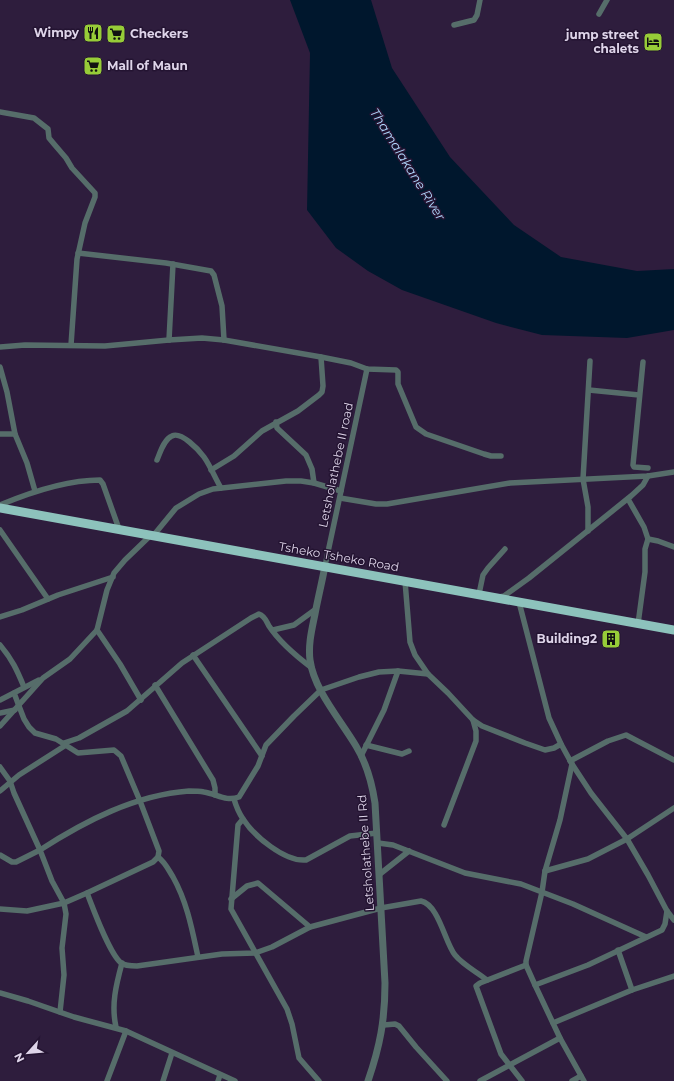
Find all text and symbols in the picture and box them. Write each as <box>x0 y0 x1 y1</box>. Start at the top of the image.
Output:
restaurant icon: Wimpy <box>82 22 104 44</box>
supermarket icon: Checkers <box>105 23 127 45</box>
place label: Wimpy <box>34 25 80 40</box>
place label: Checkers <box>130 26 189 41</box>
place label: jump street chalets <box>564 27 640 56</box>
hotel icon: jump street chalets <box>642 31 664 53</box>
supermarket icon: Mall of Maun <box>82 55 104 77</box>
place label: Mall of Maun <box>107 58 188 73</box>
water label: Thamalakane River <box>367 105 449 224</box>
street label: Letsholathebe II road <box>315 401 356 529</box>
street label: Tsheko Tsheko Road <box>278 539 400 574</box>
building icon: Building2 <box>600 628 622 650</box>
place label: Building2 <box>537 631 597 646</box>
street label: Letsholathebe II Rd <box>354 794 377 912</box>
north arrow <box>8 1033 48 1073</box>
text: N <box>11 1050 27 1065</box>

